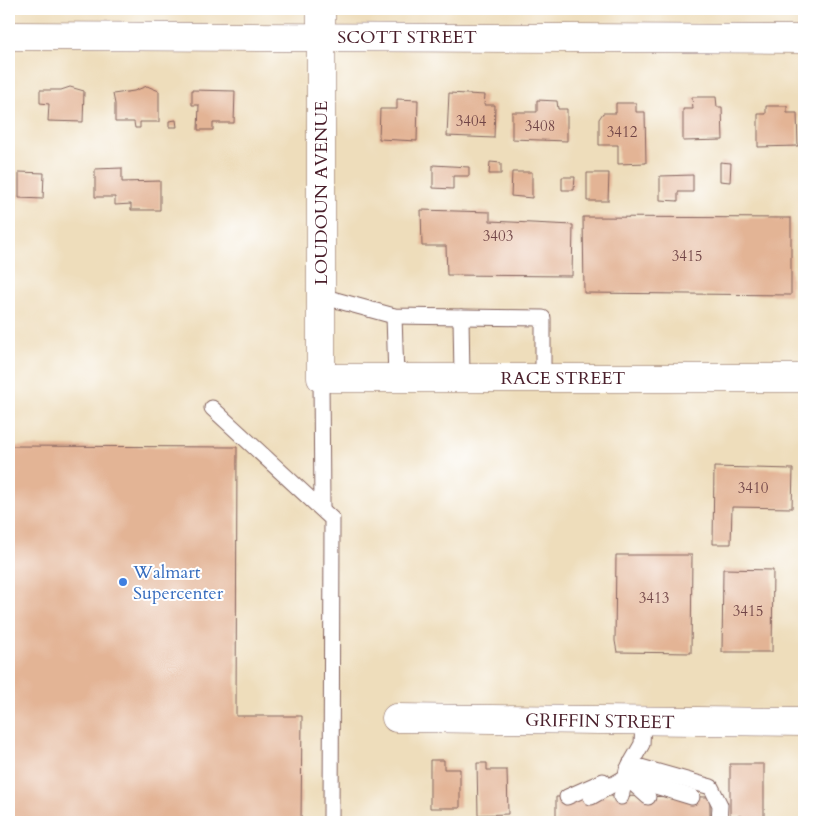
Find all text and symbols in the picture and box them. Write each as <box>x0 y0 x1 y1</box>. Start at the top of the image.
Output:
street label: SCOTT STREET <box>337 25 477 50</box>
street label: LOUDOUN AVENUE <box>309 101 334 285</box>
house number: 3404 <box>456 111 487 131</box>
house number: 3408 <box>525 116 555 136</box>
house number: 3412 <box>607 122 638 142</box>
house number: 3403 <box>483 226 513 246</box>
house number: 3415 <box>672 246 702 266</box>
street label: RACE STREET <box>500 366 626 391</box>
house number: 3410 <box>738 478 769 498</box>
place label: Walmart Supercenter <box>132 560 224 606</box>
marker: Walmart Supercenter <box>117 576 129 588</box>
house number: 3413 <box>639 588 669 608</box>
house number: 3415 <box>733 601 763 621</box>
street label: GRIFFIN STREET <box>525 708 675 735</box>

